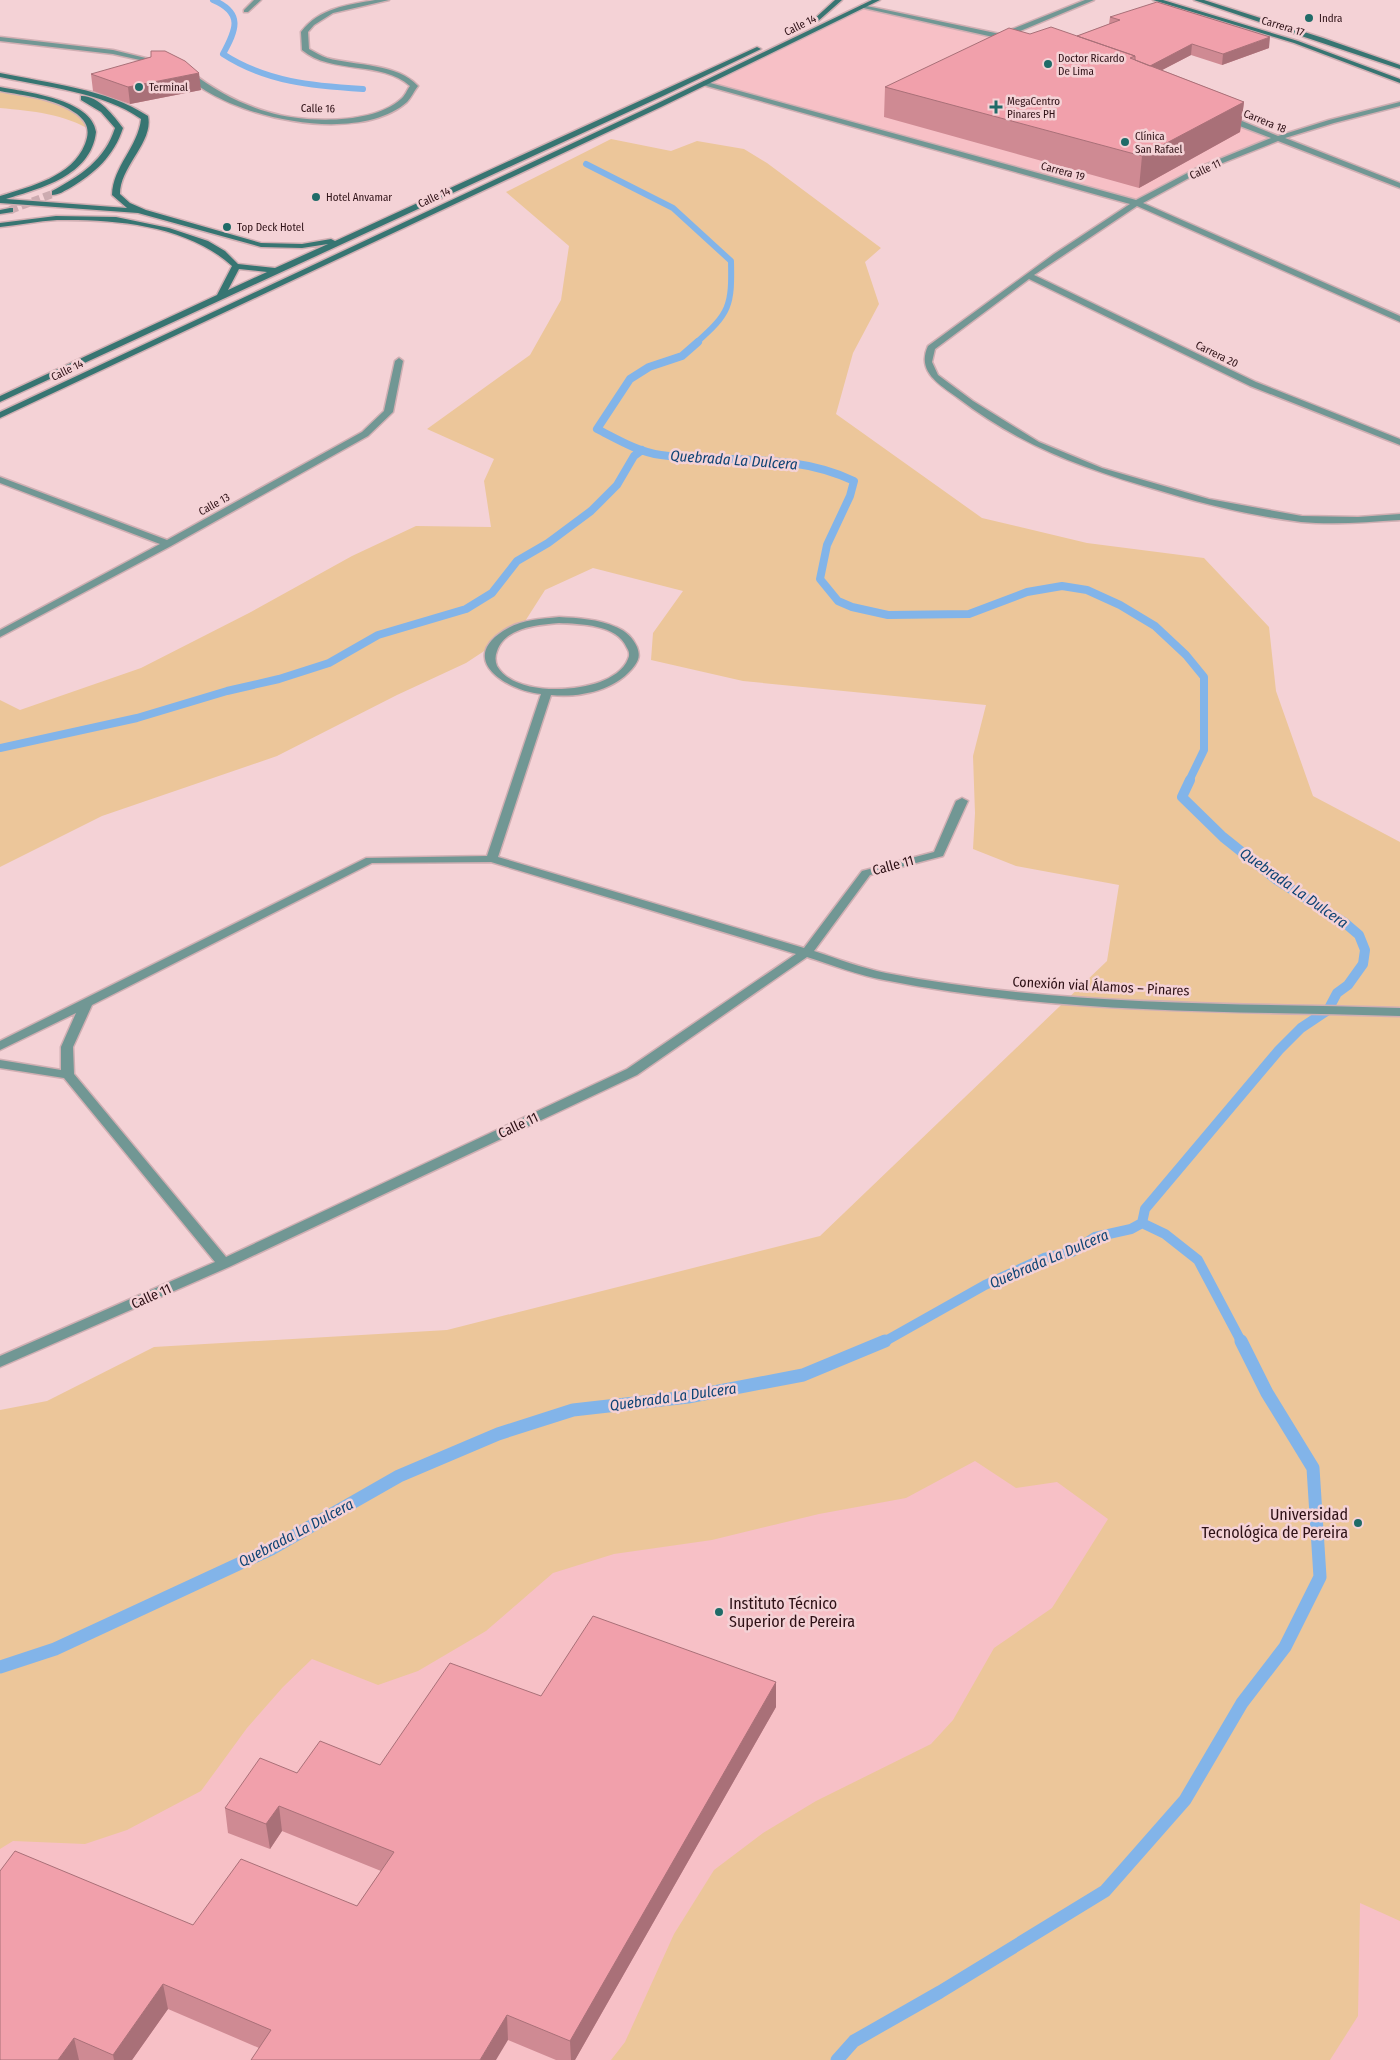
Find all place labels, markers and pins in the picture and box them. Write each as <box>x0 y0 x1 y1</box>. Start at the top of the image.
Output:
marker: Indra <box>1303 12 1315 24</box>
place label: Indra <box>1319 12 1342 25</box>
place label: Doctor Ricardo De Lima <box>1058 52 1125 78</box>
marker: Doctor Ricardo De Lima <box>1042 58 1054 70</box>
marker: Terminal <box>133 81 145 93</box>
place label: Terminal <box>149 81 188 94</box>
place label: MegaCentro Pinares PH <box>1007 95 1060 121</box>
marker: MegaCentro Pinares PH <box>989 100 1003 114</box>
place label: Clínica San Rafael <box>1135 130 1182 156</box>
marker: Clínica San Rafael <box>1119 136 1131 148</box>
marker: Hotel Anvamar <box>310 191 322 203</box>
place label: Hotel Anvamar <box>326 191 392 204</box>
marker: Top Deck Hotel <box>221 221 233 233</box>
place label: Top Deck Hotel <box>237 221 304 234</box>
place label: Universidad Tecnológica de Pereira <box>1201 1505 1348 1542</box>
marker: Universidad Tecnológica de Pereira <box>1352 1517 1364 1529</box>
place label: Instituto Técnico Superior de Pereira <box>729 1594 855 1631</box>
marker: Instituto Técnico Superior de Pereira <box>713 1606 725 1618</box>

